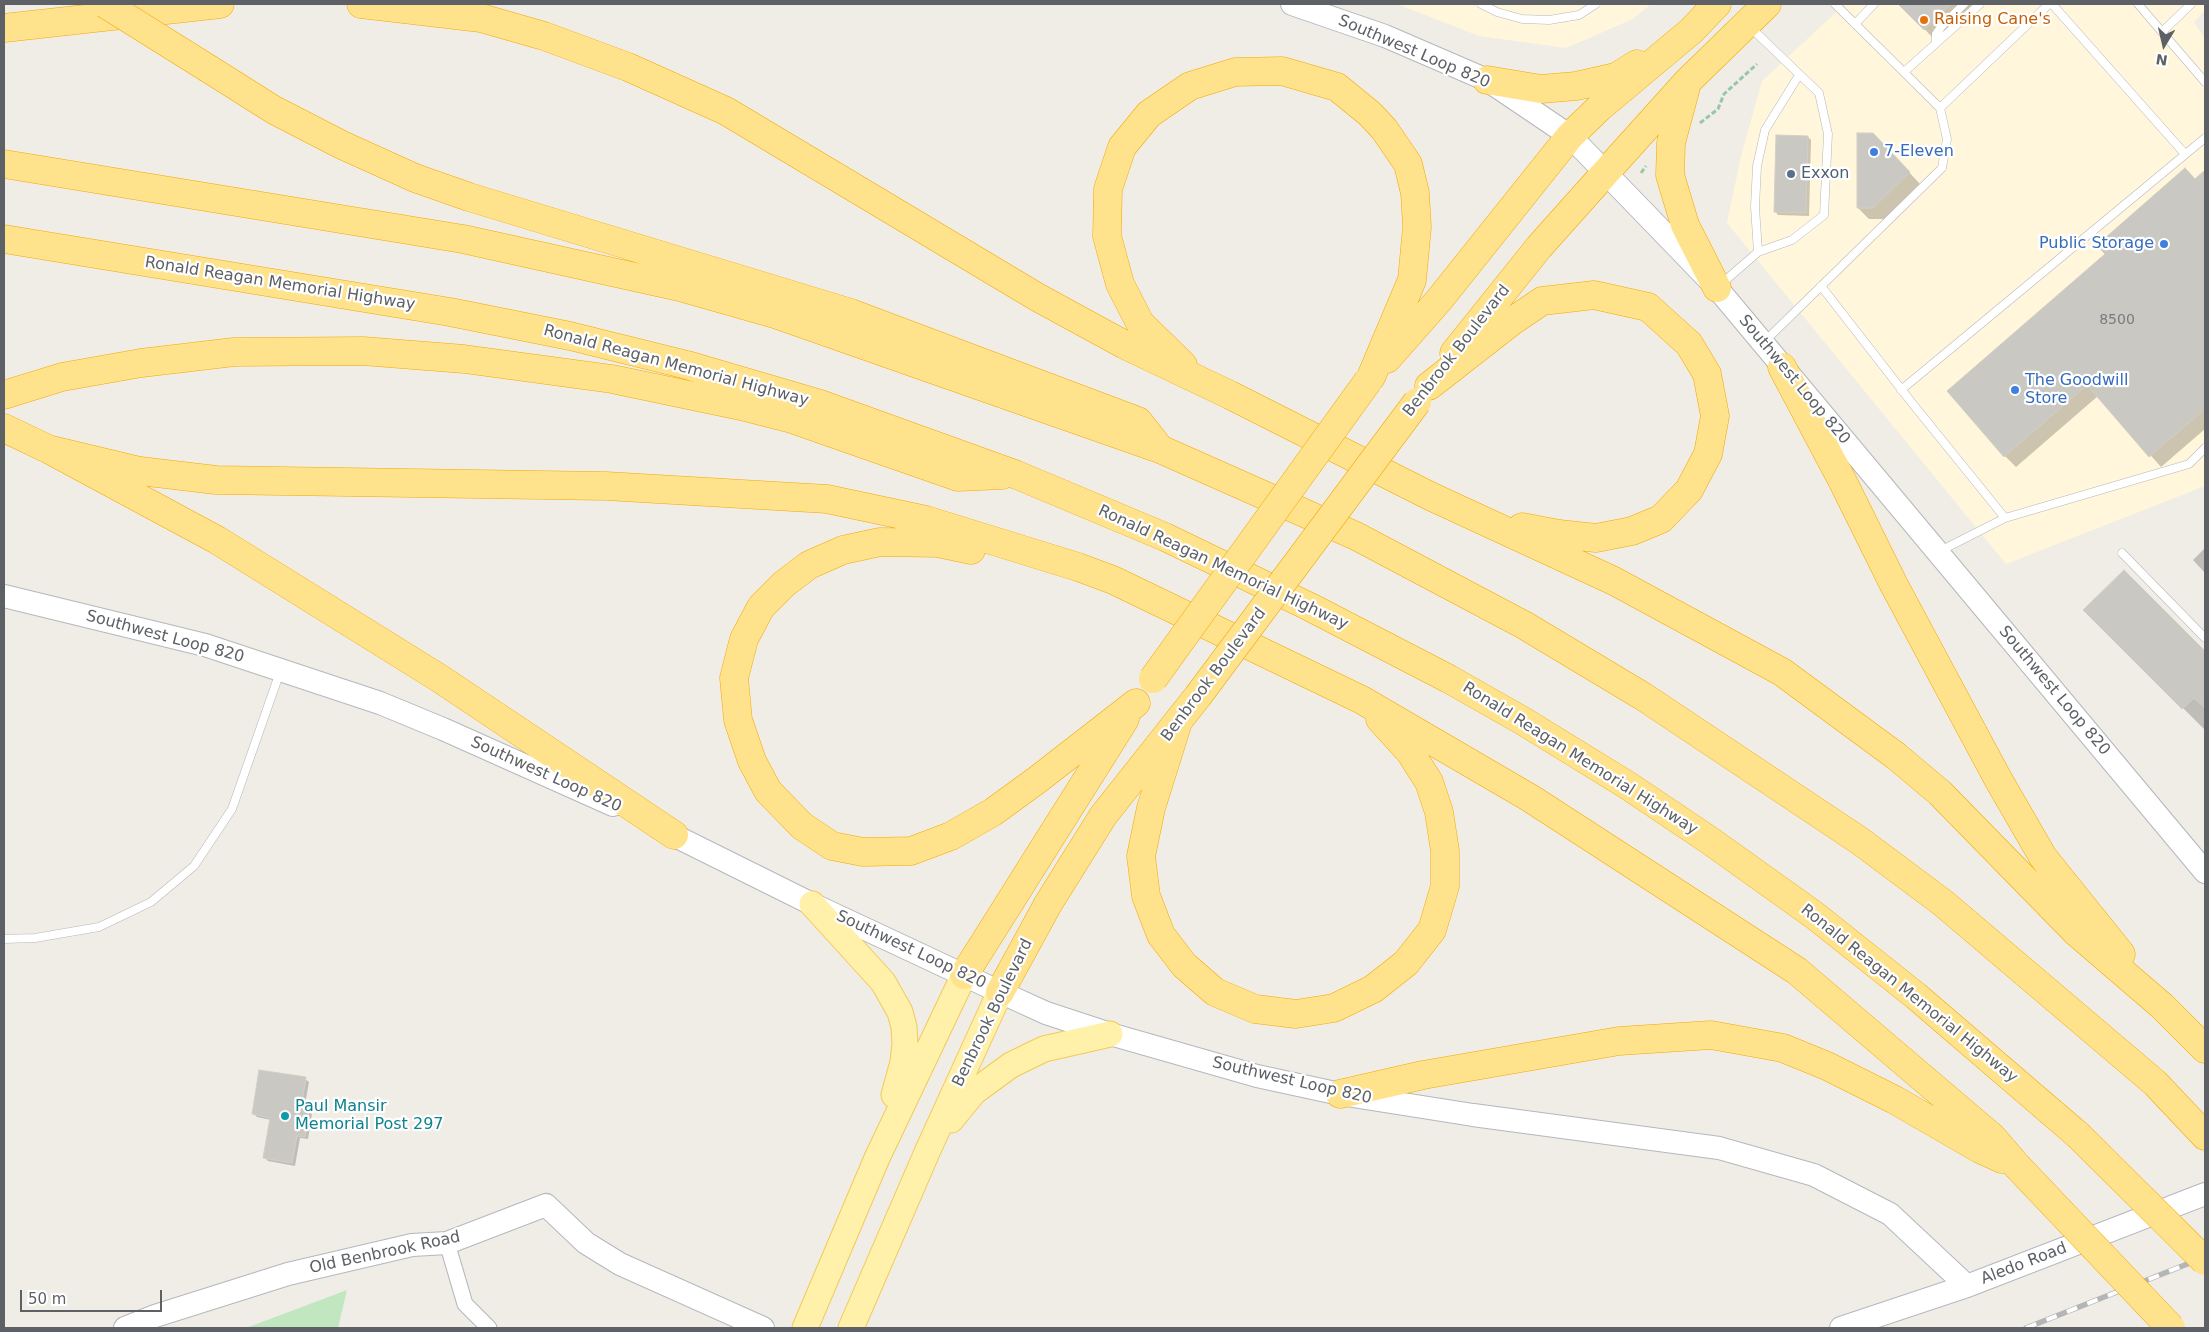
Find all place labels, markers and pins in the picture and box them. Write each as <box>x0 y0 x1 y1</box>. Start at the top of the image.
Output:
place label: Raising Cane's <box>1934 10 2051 30</box>
marker: Raising Cane's <box>1918 14 1930 26</box>
place label: 7-Eleven <box>1884 142 1954 162</box>
marker: 7-Eleven <box>1868 146 1880 158</box>
place label: Exxon <box>1801 164 1849 184</box>
marker: Exxon <box>1785 168 1797 180</box>
place label: Public Storage <box>2039 234 2154 254</box>
marker: Public Storage <box>2158 238 2170 250</box>
place label: The Goodwill Store <box>2025 371 2128 409</box>
marker: The Goodwill Store <box>2009 384 2021 396</box>
place label: Paul Mansir Memorial Post 297 <box>295 1097 443 1135</box>
marker: Paul Mansir Memorial Post 297 <box>279 1110 291 1122</box>

